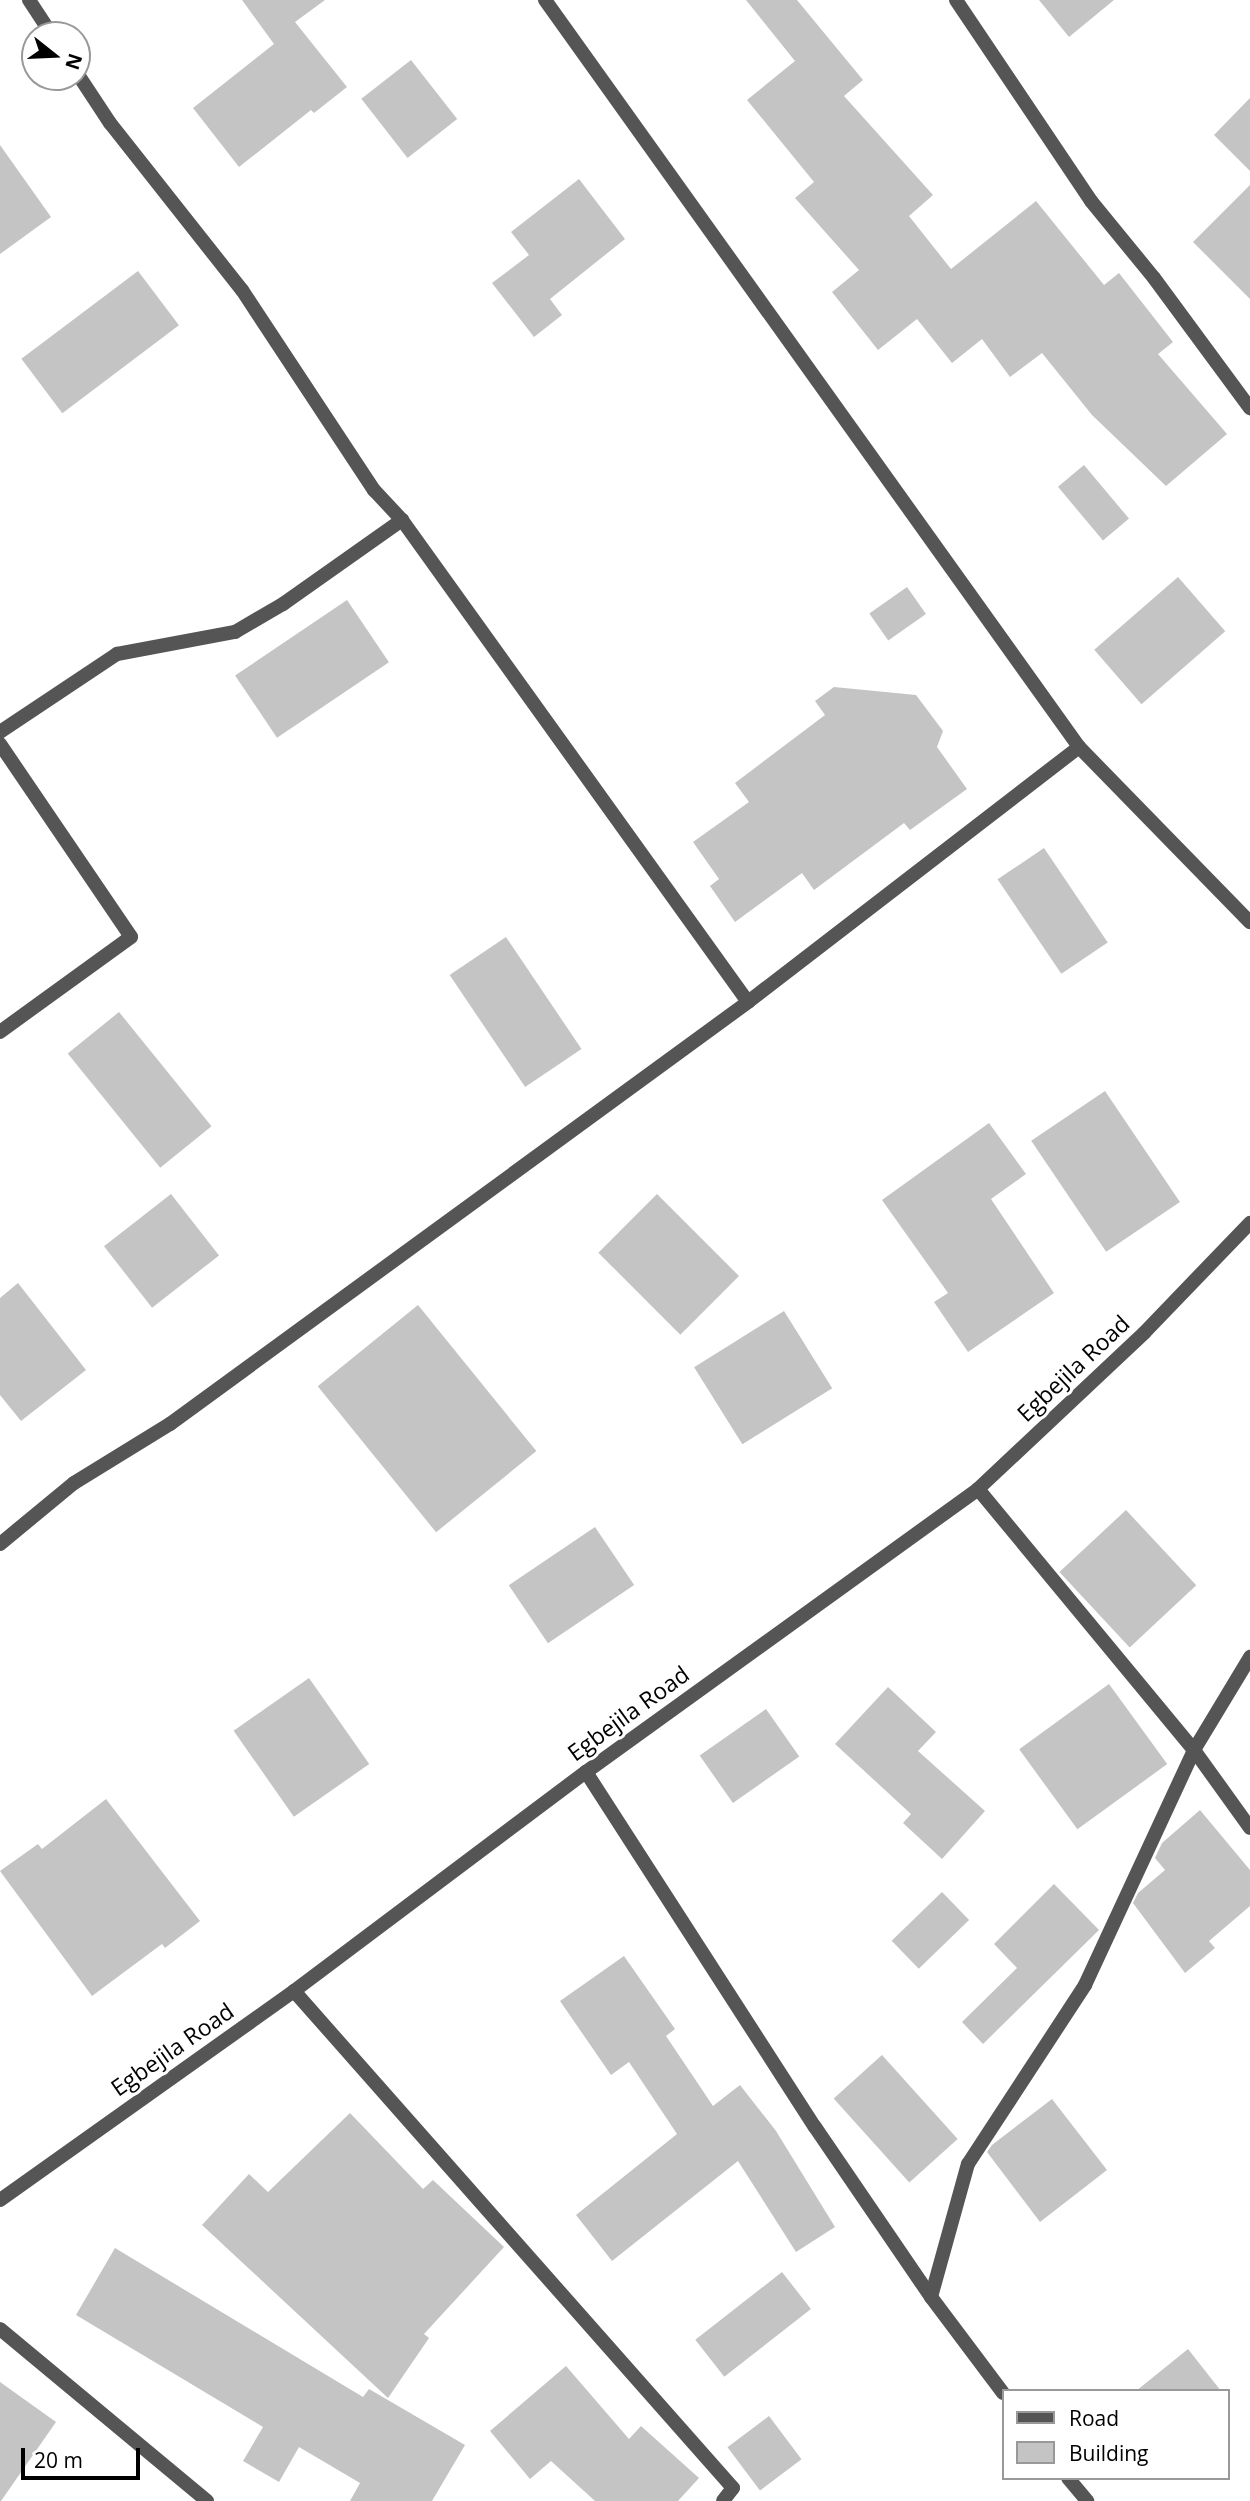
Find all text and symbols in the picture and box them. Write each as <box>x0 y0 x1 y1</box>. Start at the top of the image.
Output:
north arrow <box>21 21 91 91</box>
text: N <box>59 50 89 73</box>
street label: Egbejila Road <box>1011 1309 1135 1427</box>
street label: Egbejila Road <box>562 1660 694 1766</box>
street label: Egbejila Road <box>105 1997 239 2101</box>
legend <box>1002 2389 1229 2480</box>
text: Road <box>1069 2404 1119 2432</box>
scale bar <box>24 2434 144 2478</box>
text: Building <box>1069 2439 1148 2467</box>
text: 20 m <box>34 2446 83 2474</box>

